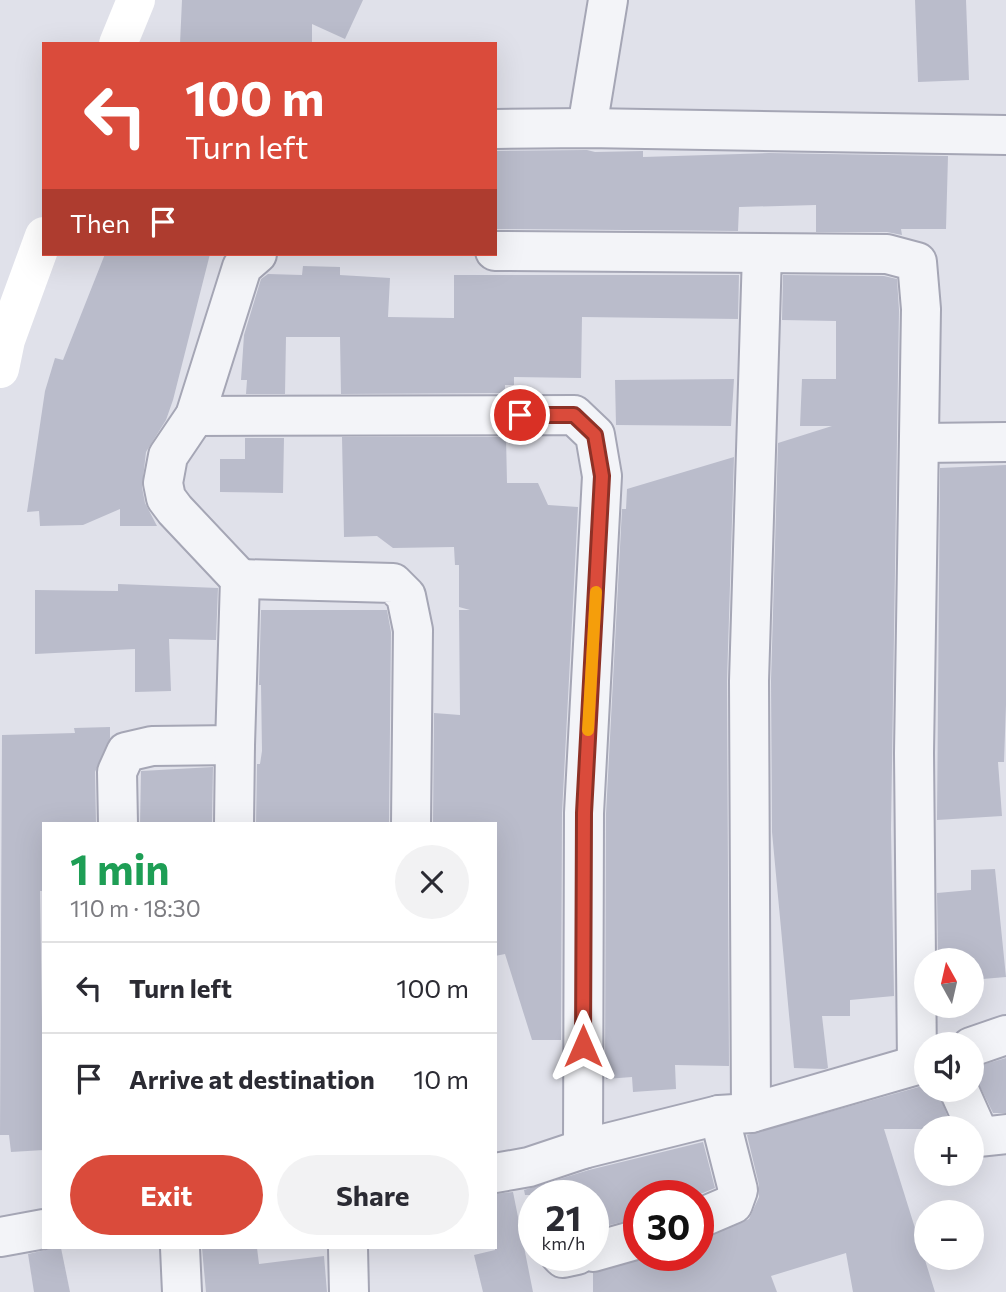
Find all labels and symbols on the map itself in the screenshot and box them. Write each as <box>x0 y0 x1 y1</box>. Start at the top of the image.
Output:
pin <box>490 385 550 445</box>
north arrow <box>914 948 984 1018</box>
position arrow <box>546 1009 620 1083</box>
speed limit sign: 30 <box>623 1180 714 1271</box>

